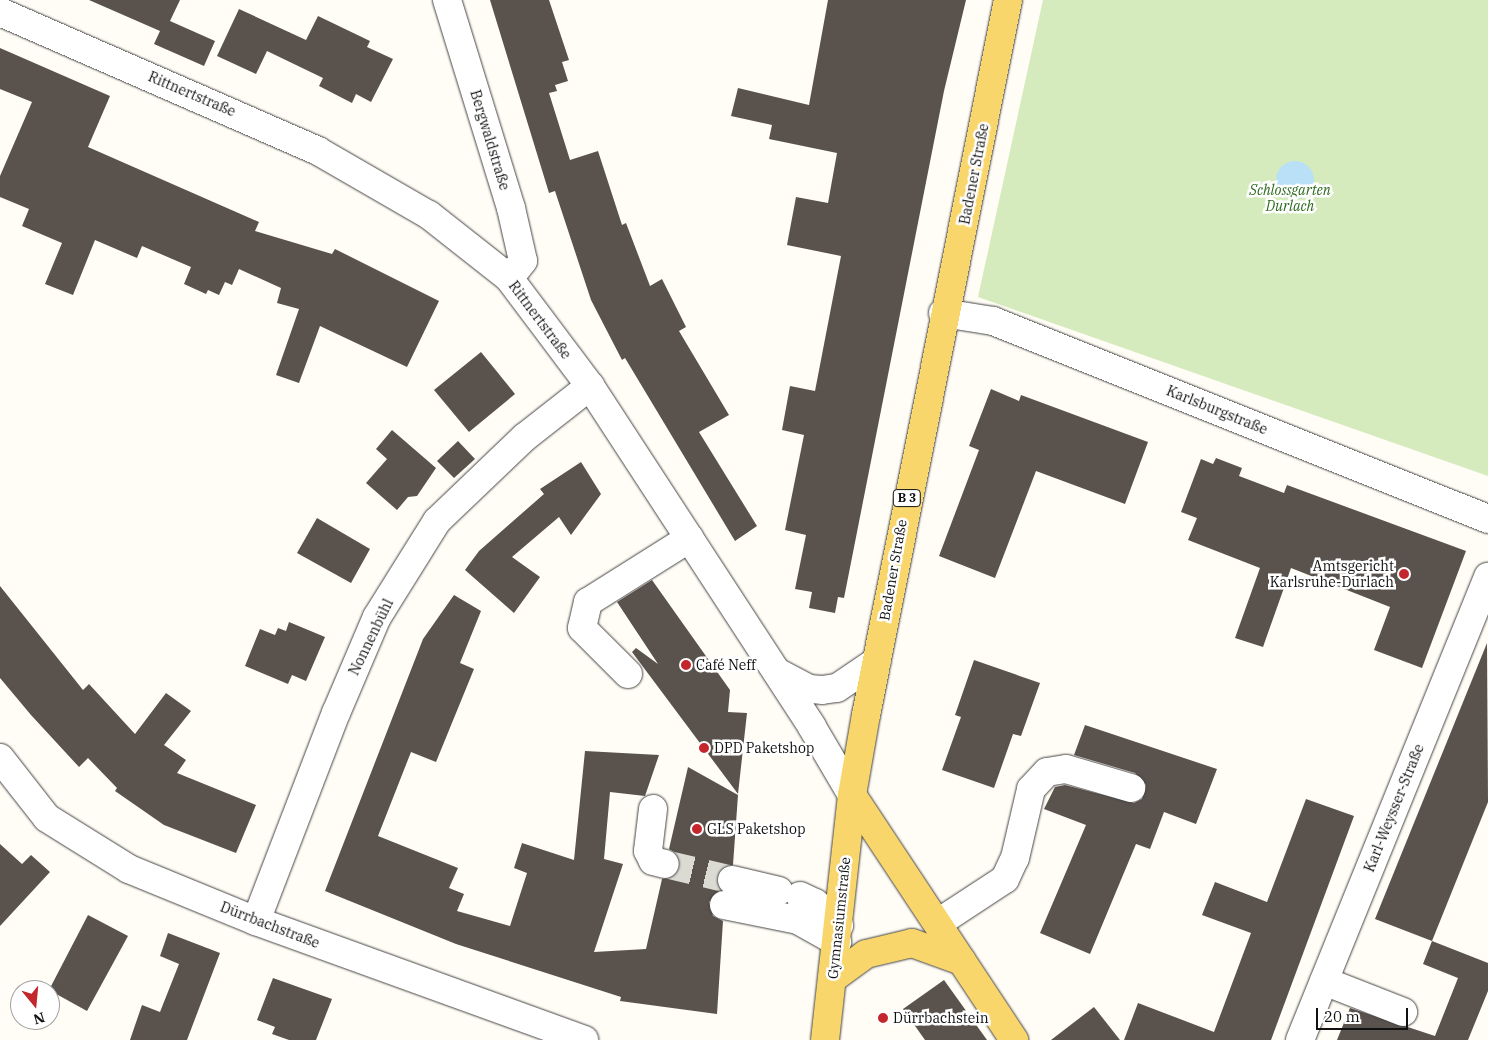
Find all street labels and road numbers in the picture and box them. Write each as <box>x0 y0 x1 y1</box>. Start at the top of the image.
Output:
street label: Rittnertstraße <box>146 68 238 120</box>
street label: Bergwaldstraße <box>467 88 513 192</box>
street label: Badener Straße <box>956 122 992 226</box>
street label: Rittnertstraße <box>505 278 575 362</box>
street label: Karlsburgstraße <box>1164 382 1270 438</box>
road number: B 3 <box>892 488 922 508</box>
street label: Badener Straße <box>876 518 910 622</box>
street label: Nonnenbühl <box>345 596 397 678</box>
street label: Karl-Weysser-Straße <box>1361 742 1427 874</box>
street label: Gymnasiumstraße <box>824 856 854 980</box>
street label: Dürrbachstraße <box>218 898 322 952</box>

